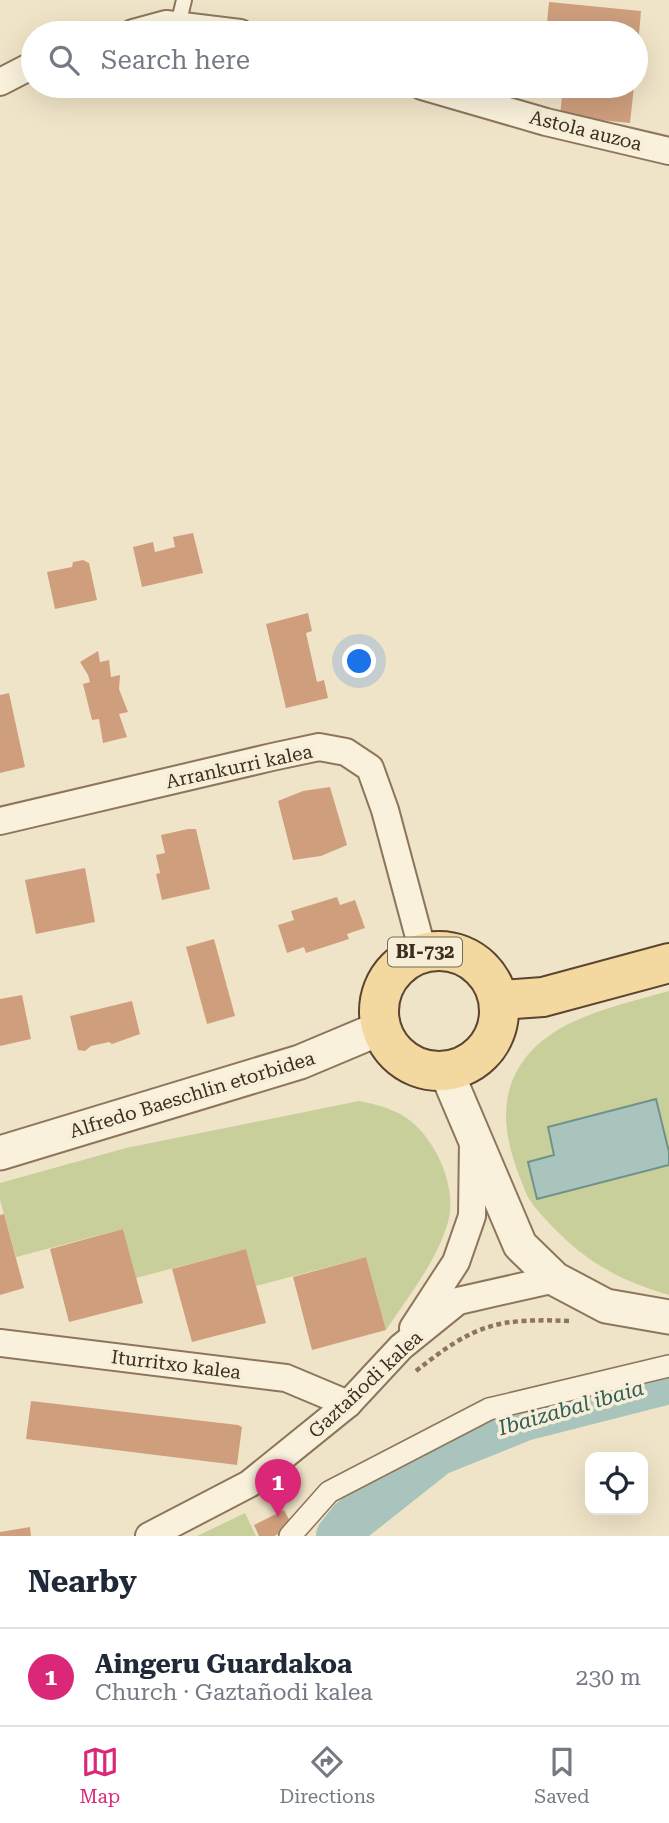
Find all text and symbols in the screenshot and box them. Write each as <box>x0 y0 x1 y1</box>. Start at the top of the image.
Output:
search box <box>21 21 648 98</box>
icon: search <box>45 41 83 79</box>
text: Search here <box>101 45 250 75</box>
street label: Astola auzoa <box>527 105 645 156</box>
your location <box>342 644 376 678</box>
street label: Arrankurri kalea <box>164 740 315 793</box>
road number: BI-732 <box>388 937 462 967</box>
street label: Alfredo Baeschlin etorbidea <box>67 1046 318 1143</box>
street label: Gaztañodi kalea <box>304 1325 427 1443</box>
street label: Iturritxo kalea <box>110 1345 243 1384</box>
water label: Ibaizabal ibaia <box>494 1376 647 1441</box>
map controls <box>585 1452 648 1515</box>
button: locate <box>585 1452 648 1515</box>
pin: 1 <box>255 1459 301 1517</box>
text: Nearby <box>28 1564 137 1599</box>
text: Aingeru Guardakoa <box>95 1649 352 1679</box>
text: 1 <box>45 1664 57 1691</box>
text: 230 m <box>576 1664 641 1691</box>
text: Church · Gaztañodi kalea <box>95 1679 373 1706</box>
tab: Map <box>80 1743 120 1808</box>
tab: Directions <box>279 1743 375 1808</box>
tab: Saved <box>534 1743 589 1808</box>

